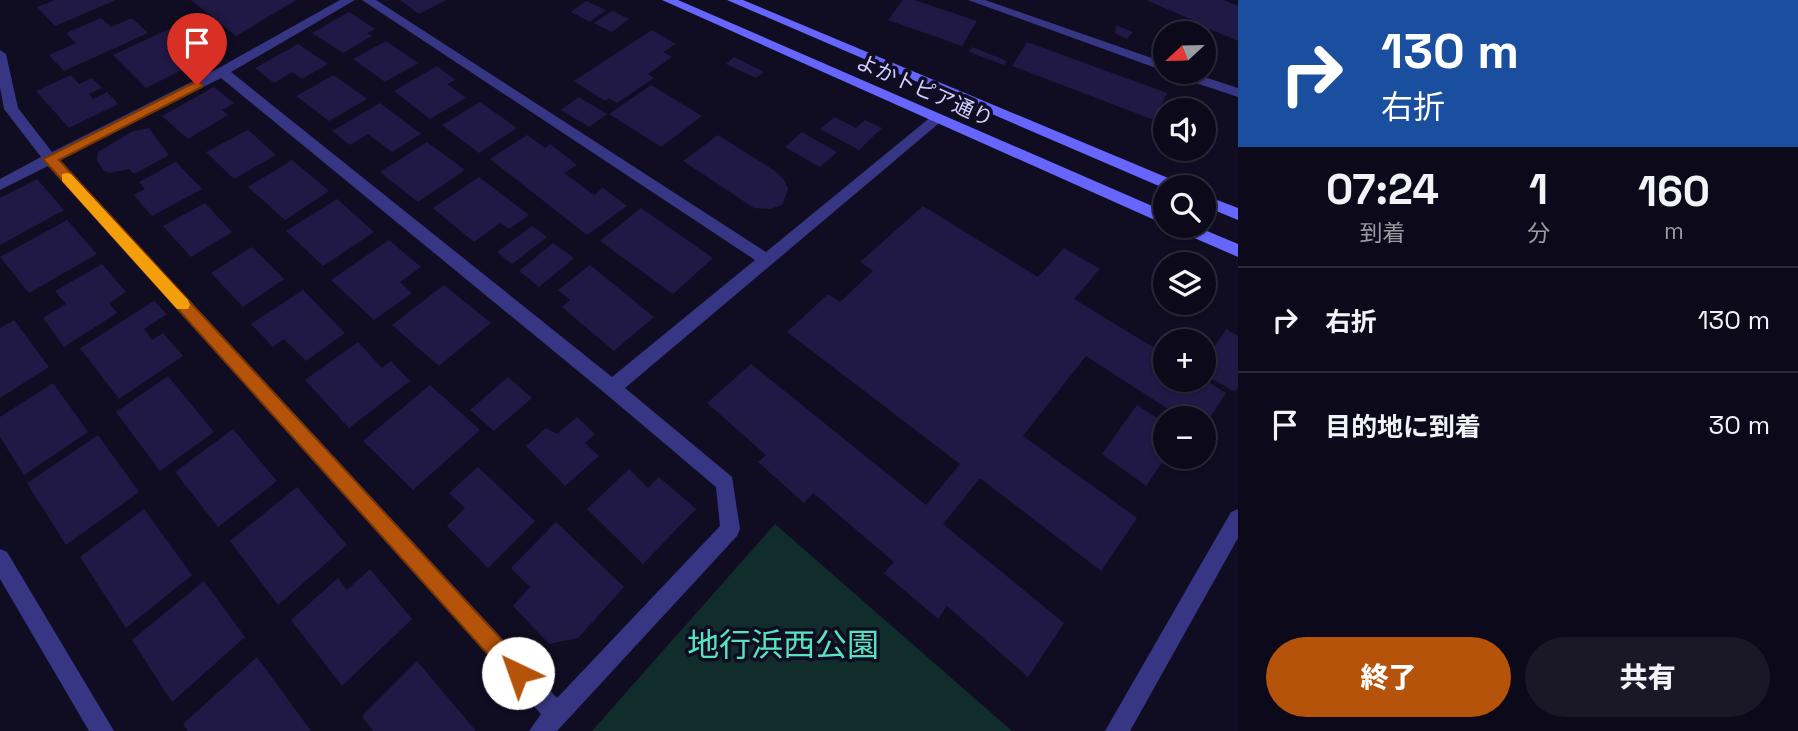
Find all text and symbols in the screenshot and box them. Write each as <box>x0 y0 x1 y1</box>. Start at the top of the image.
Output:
pin <box>167 13 227 85</box>
text: 130 m <box>1381 20 1519 82</box>
north arrow <box>1153 21 1216 84</box>
map controls <box>1153 21 1216 469</box>
icon: arrive <box>178 24 216 62</box>
icon: right <box>1266 28 1357 119</box>
street label: よかトピア通り <box>852 48 998 132</box>
text: 右折 <box>1381 87 1445 127</box>
button: sound <box>1153 98 1216 161</box>
text: 07:24 <box>1326 163 1439 216</box>
text: 1 <box>1529 163 1548 216</box>
text: 160 <box>1638 165 1710 218</box>
button: search <box>1153 175 1216 238</box>
text: m <box>1664 216 1684 246</box>
text: 到着 <box>1360 218 1406 248</box>
text: 分 <box>1527 218 1550 248</box>
button: layers <box>1153 252 1216 315</box>
icon: right <box>1266 301 1304 339</box>
text: 130 m <box>1698 303 1770 337</box>
text: 右折 <box>1325 305 1377 339</box>
button: + <box>1153 329 1216 392</box>
button: − <box>1153 406 1216 469</box>
icon: arrive <box>1266 406 1304 444</box>
text: 30 m <box>1709 408 1770 442</box>
text: 目的地に到着 <box>1325 410 1481 444</box>
park label: 地行浜西公園 <box>687 625 879 665</box>
position arrow <box>481 636 555 710</box>
button: 終了 <box>1266 637 1511 717</box>
button: 共有 <box>1525 637 1770 717</box>

